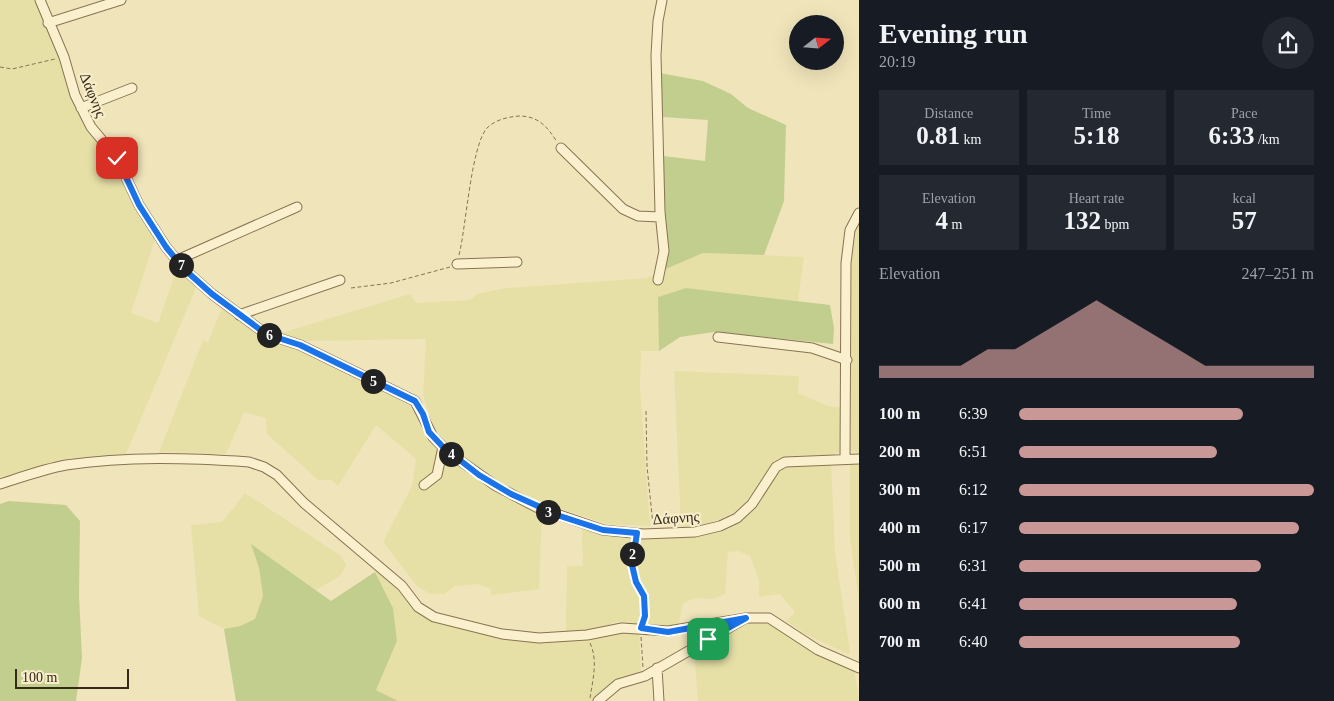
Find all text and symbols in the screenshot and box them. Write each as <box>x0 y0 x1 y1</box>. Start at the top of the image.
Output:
north arrow <box>789 15 844 70</box>
map controls <box>789 15 844 70</box>
button: share <box>1262 17 1314 69</box>
text: Evening run <box>879 18 1028 49</box>
text: 20:19 <box>879 53 915 70</box>
street label: Δάφνης <box>77 70 109 120</box>
text: Distance <box>924 106 973 121</box>
text: Time <box>1082 106 1111 121</box>
text: Pace <box>1231 106 1257 121</box>
text: 0.81 <box>916 122 960 149</box>
text: 5:18 <box>1074 122 1119 149</box>
text: 6:33 <box>1209 122 1254 149</box>
text: km <box>960 132 981 147</box>
text: /km <box>1254 132 1280 147</box>
pin <box>96 137 138 179</box>
icon: check <box>103 144 131 172</box>
text: Elevation <box>922 191 976 206</box>
text: Heart rate <box>1069 191 1124 206</box>
text: kcal <box>1233 191 1256 206</box>
text: 4 <box>935 207 948 234</box>
text: 132 <box>1064 207 1101 234</box>
text: 57 <box>1232 207 1257 234</box>
text: m <box>948 217 962 232</box>
text: bpm <box>1101 217 1129 232</box>
pin: 7 <box>168 252 194 278</box>
text: 7 <box>178 258 185 273</box>
text: Elevation <box>879 265 940 282</box>
text: 247–251 m <box>1242 265 1314 282</box>
pin: 6 <box>256 322 282 348</box>
text: 6 <box>266 328 273 343</box>
pin: 5 <box>360 368 386 394</box>
text: 5 <box>370 374 377 389</box>
text: 100 m <box>879 405 920 422</box>
text: 6:39 <box>959 405 987 422</box>
pin: 4 <box>438 442 464 466</box>
text: 200 m <box>879 443 920 460</box>
text: 6:51 <box>959 443 987 460</box>
text: 4 <box>448 447 455 462</box>
text: 300 m <box>879 481 920 498</box>
text: 6:12 <box>959 481 987 498</box>
pin: 3 <box>536 500 560 524</box>
text: 3 <box>545 505 552 520</box>
street label: Δάφνης <box>652 508 700 528</box>
text: 400 m <box>879 519 920 536</box>
text: 6:17 <box>959 519 987 536</box>
pin: 2 <box>620 542 644 566</box>
text: 2 <box>629 547 636 562</box>
text: 500 m <box>879 557 920 574</box>
text: 6:31 <box>959 557 987 574</box>
text: 600 m <box>879 595 920 612</box>
text: 6:41 <box>959 595 987 612</box>
pin <box>687 618 729 660</box>
icon: arrive <box>694 625 722 653</box>
text: 700 m <box>879 633 920 650</box>
text: 6:40 <box>959 633 987 650</box>
scale bar <box>15 666 129 689</box>
text: 100 m <box>22 670 57 685</box>

